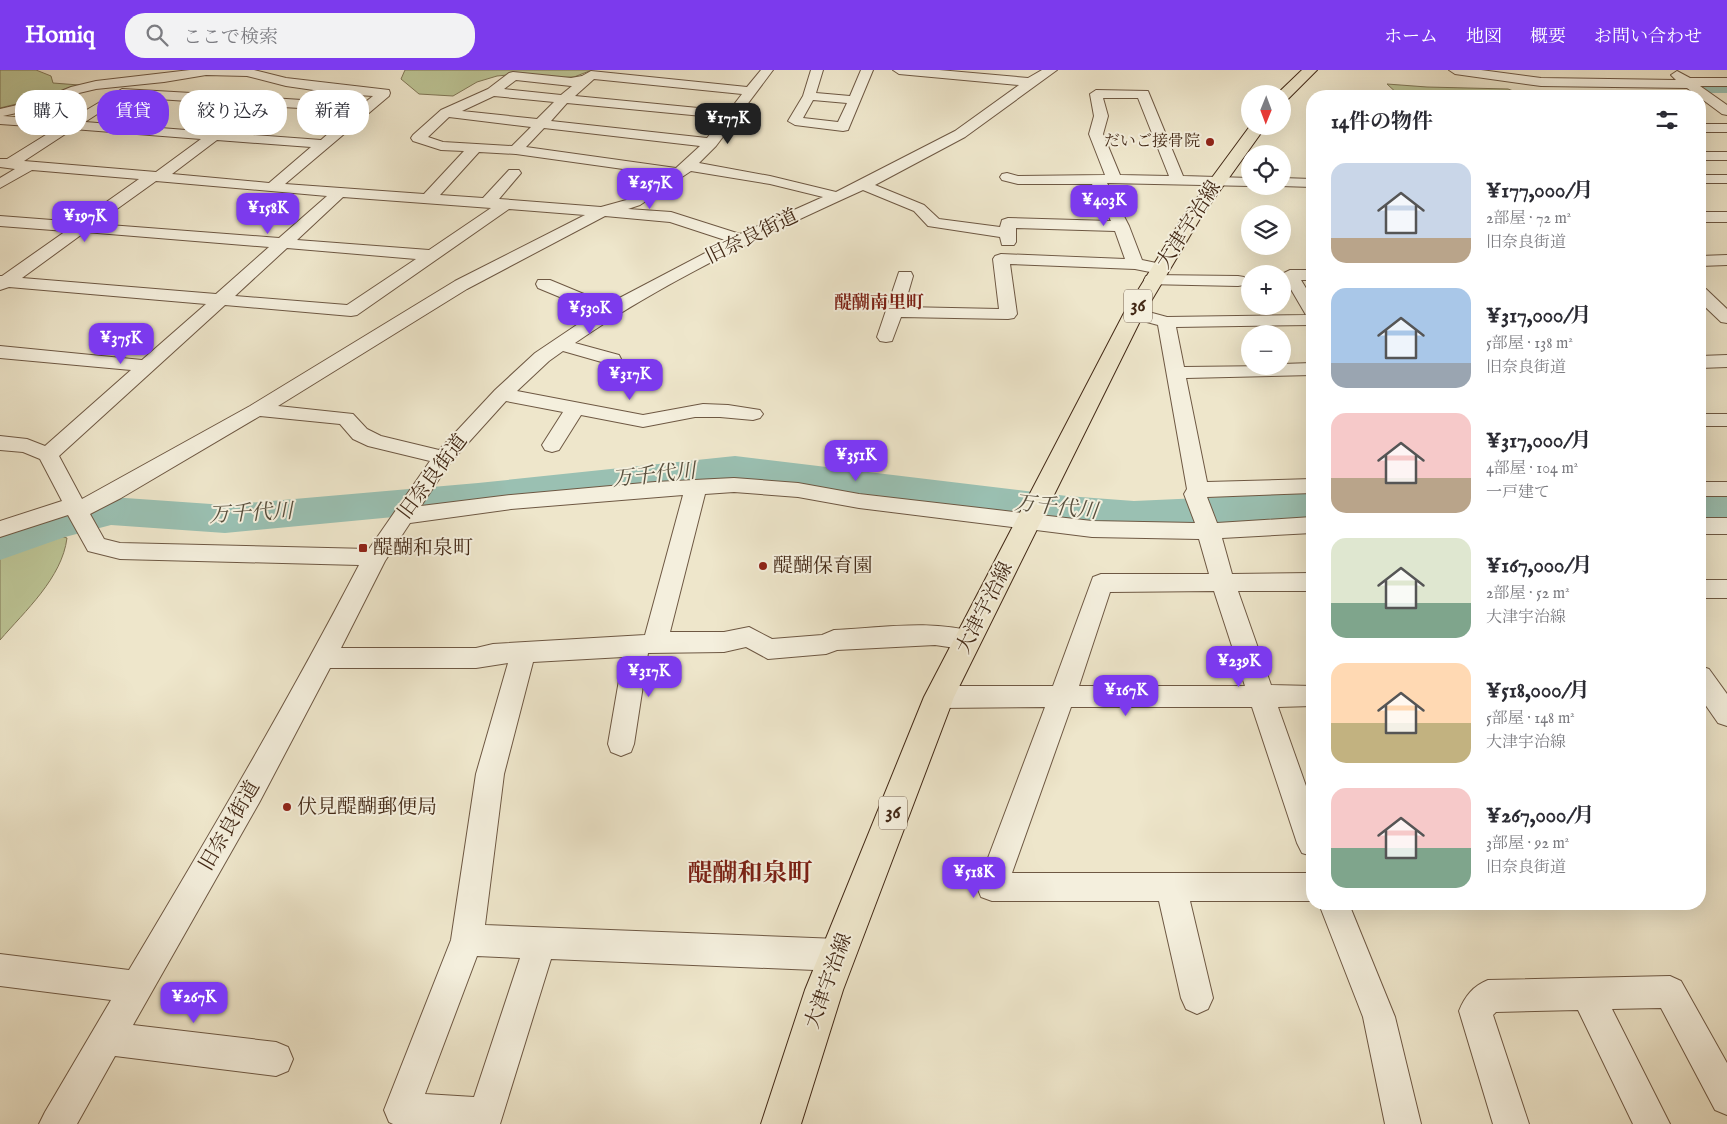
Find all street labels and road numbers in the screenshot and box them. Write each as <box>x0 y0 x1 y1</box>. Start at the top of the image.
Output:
street label: 大津宇治線 <box>1151 176 1227 274</box>
street label: 旧奈良街道 <box>702 204 802 270</box>
road number: 36 <box>1124 290 1152 322</box>
street label: 旧奈良街道 <box>393 430 473 524</box>
street label: 大津宇治線 <box>951 558 1019 658</box>
street label: 旧奈良街道 <box>194 776 266 876</box>
road number: 36 <box>879 796 907 830</box>
street label: 大津宇治線 <box>800 930 858 1032</box>

